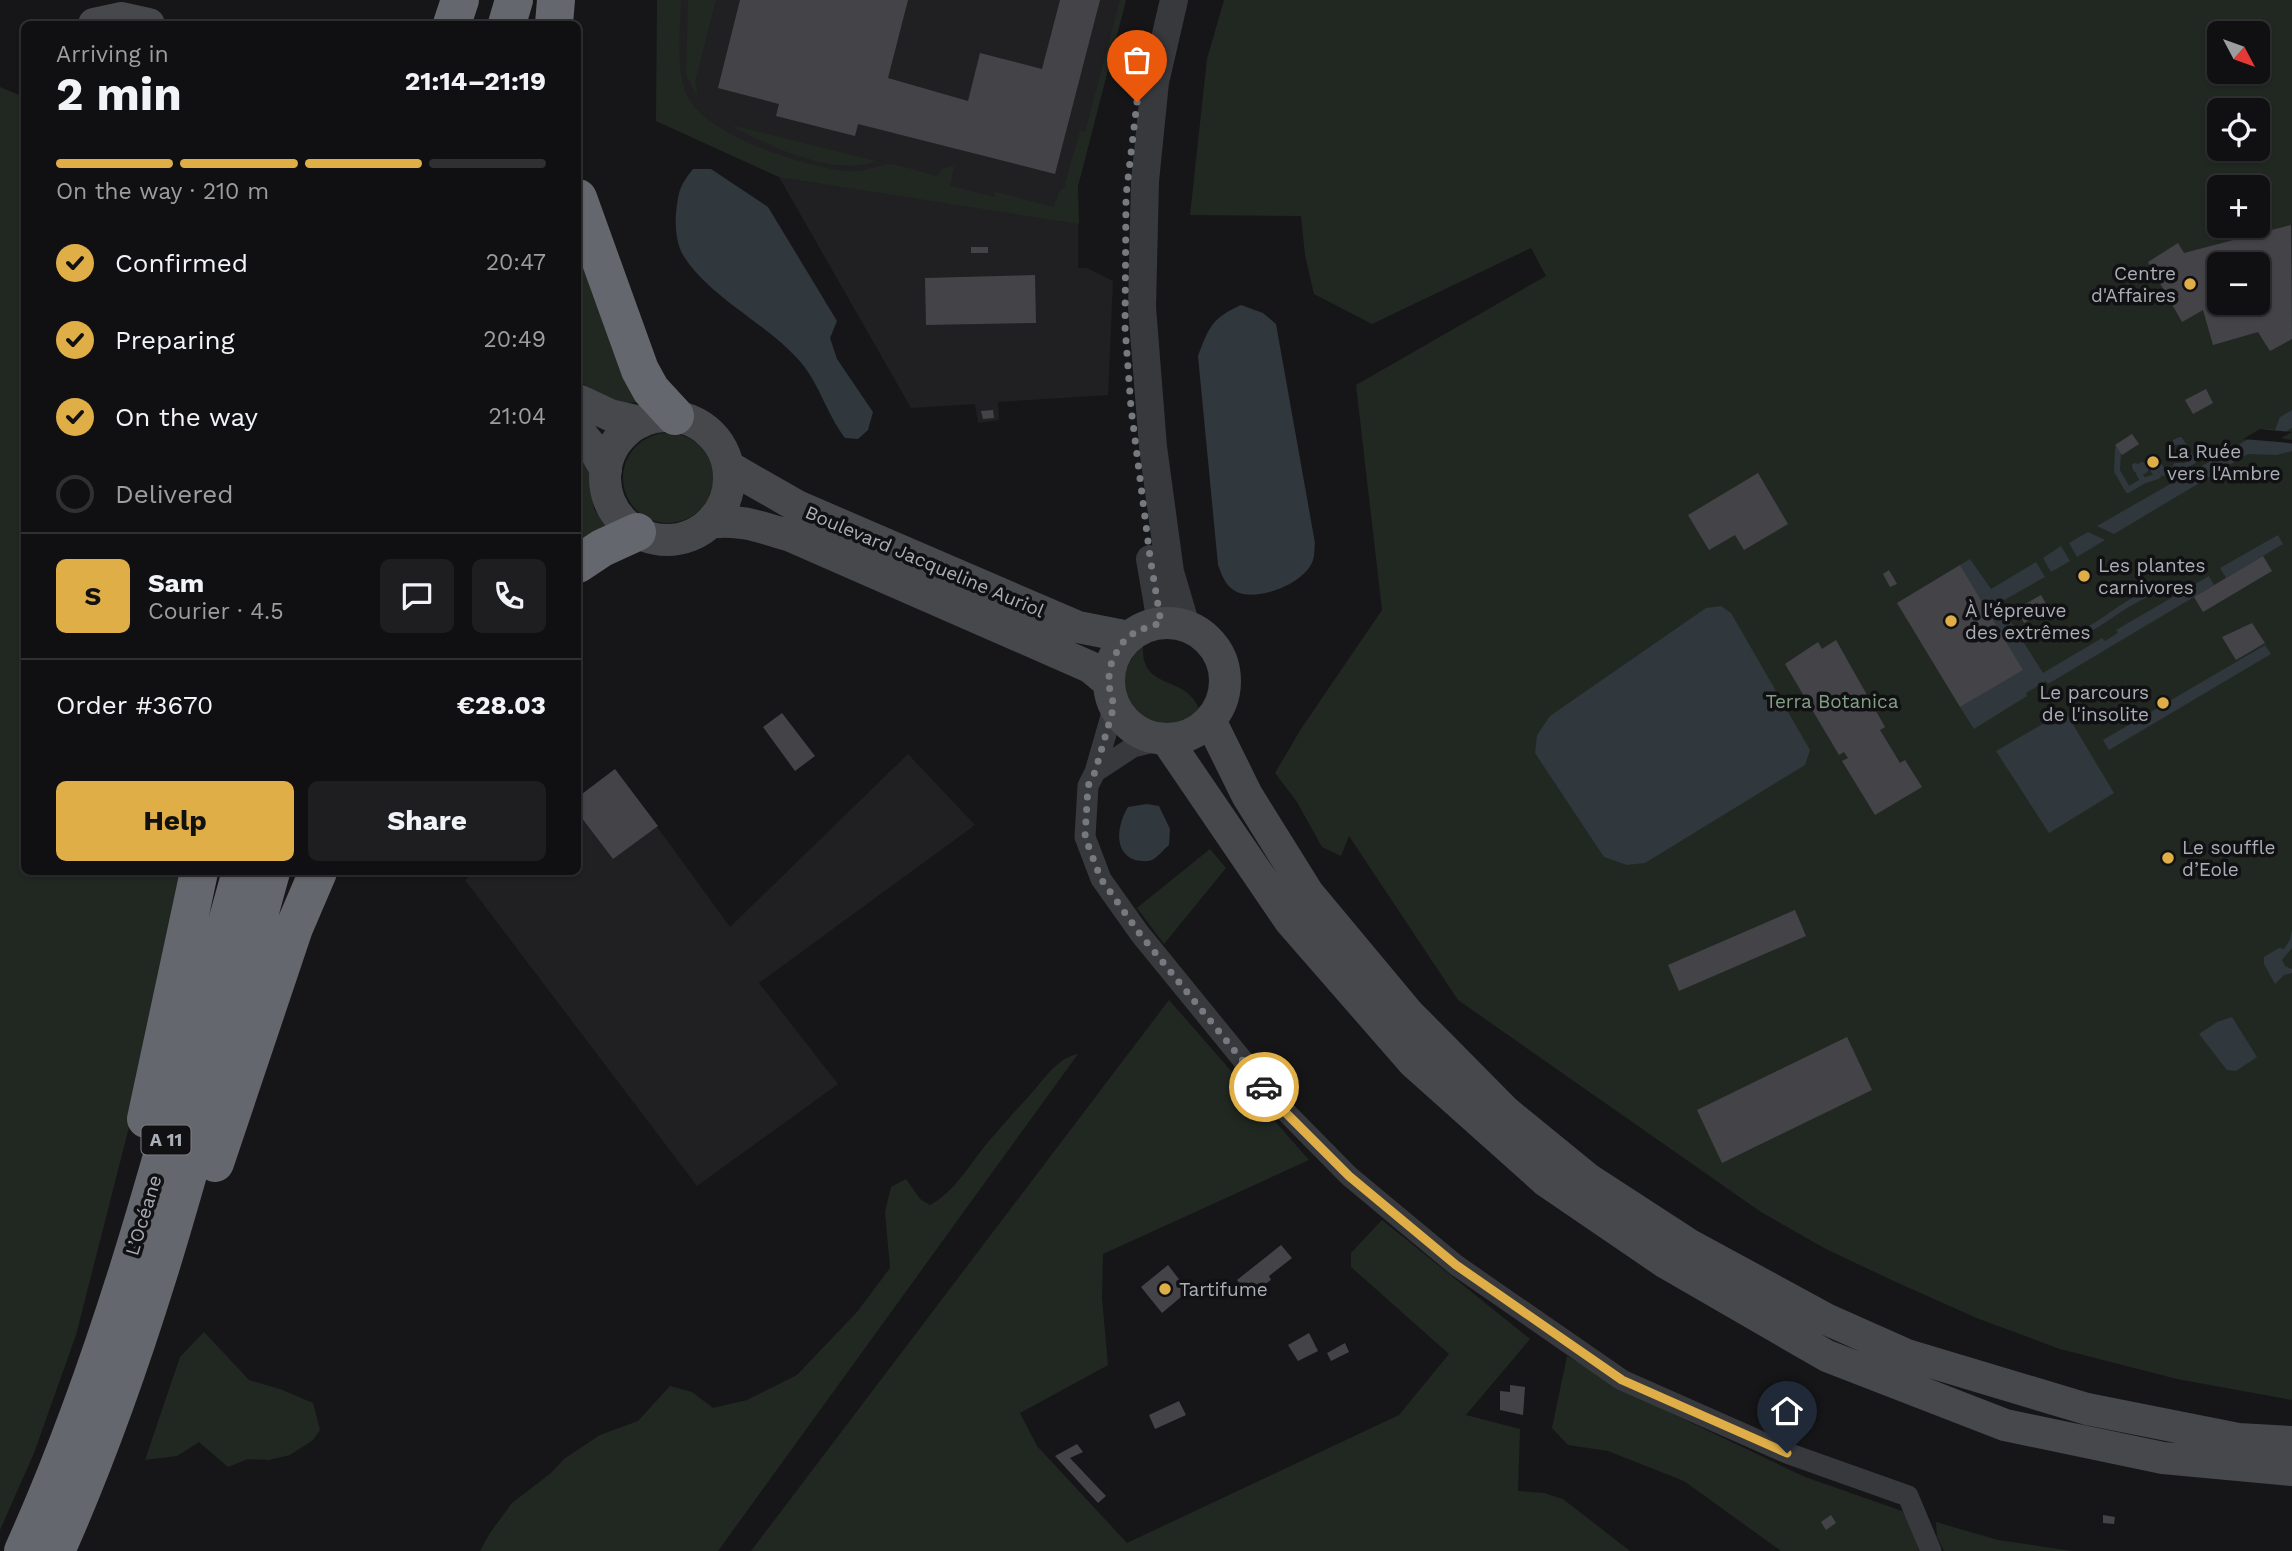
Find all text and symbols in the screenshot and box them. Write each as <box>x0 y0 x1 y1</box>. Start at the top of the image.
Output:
north arrow <box>2207 21 2270 84</box>
map controls <box>2207 21 2270 315</box>
pin <box>1107 30 1167 102</box>
text: Arriving in <box>56 41 169 68</box>
icon: bag <box>1118 41 1156 79</box>
text: 21:14–21:19 <box>405 66 546 96</box>
text: 2 min <box>56 67 182 121</box>
button: locate <box>2207 98 2270 161</box>
button: + <box>2207 175 2270 238</box>
text: On the way · 210 m <box>56 178 269 205</box>
icon: check <box>56 244 94 282</box>
text: Confirmed <box>115 248 248 278</box>
text: 20:47 <box>486 249 546 276</box>
button: − <box>2207 252 2270 315</box>
place label: Centre d'Affaires <box>2091 262 2176 307</box>
marker: Centre d'Affaires <box>2182 276 2198 292</box>
icon: check <box>56 321 94 359</box>
text: Preparing <box>115 325 235 355</box>
text: 20:49 <box>483 326 546 353</box>
icon: check <box>56 398 94 436</box>
text: On the way <box>115 402 258 432</box>
text: 21:04 <box>488 403 546 430</box>
place label: La Ruée vers l'Ambre <box>2167 440 2281 485</box>
marker: La Ruée vers l'Ambre <box>2145 454 2161 470</box>
text: Delivered <box>115 479 234 509</box>
street label: Boulevard Jacqueline Auriol <box>802 501 1048 622</box>
place label: Les plantes carnivores <box>2098 554 2206 599</box>
button: chat <box>380 559 454 633</box>
button: phone <box>472 559 546 633</box>
text: Sam <box>148 568 204 598</box>
marker: Les plantes carnivores <box>2076 568 2092 584</box>
text: S <box>85 581 101 611</box>
text: Courier · 4.5 <box>148 598 284 625</box>
place label: À l'épreuve des extrêmes <box>1965 599 2091 644</box>
marker: À l'épreuve des extrêmes <box>1943 613 1959 629</box>
place label: Le parcours de l'insolite <box>2039 681 2149 726</box>
text: Order #3670 <box>56 690 213 720</box>
text: €28.03 <box>457 690 546 720</box>
park label: Terra Botanica <box>1766 690 1899 713</box>
marker: Le parcours de l'insolite <box>2155 695 2171 711</box>
button: Help <box>56 781 294 861</box>
button: Share <box>308 781 546 861</box>
place label: Le souffle d’Eole <box>2182 836 2275 881</box>
marker: Le souffle d’Eole <box>2160 850 2176 866</box>
courier <box>1229 1052 1299 1122</box>
icon: car <box>1245 1068 1283 1106</box>
road number: A 11 <box>142 1126 190 1154</box>
street label: L’Océane <box>120 1172 167 1258</box>
place label: Tartifume <box>1179 1278 1268 1301</box>
marker: Tartifume <box>1157 1281 1173 1297</box>
pin <box>1757 1381 1817 1453</box>
icon: home <box>1768 1392 1806 1430</box>

